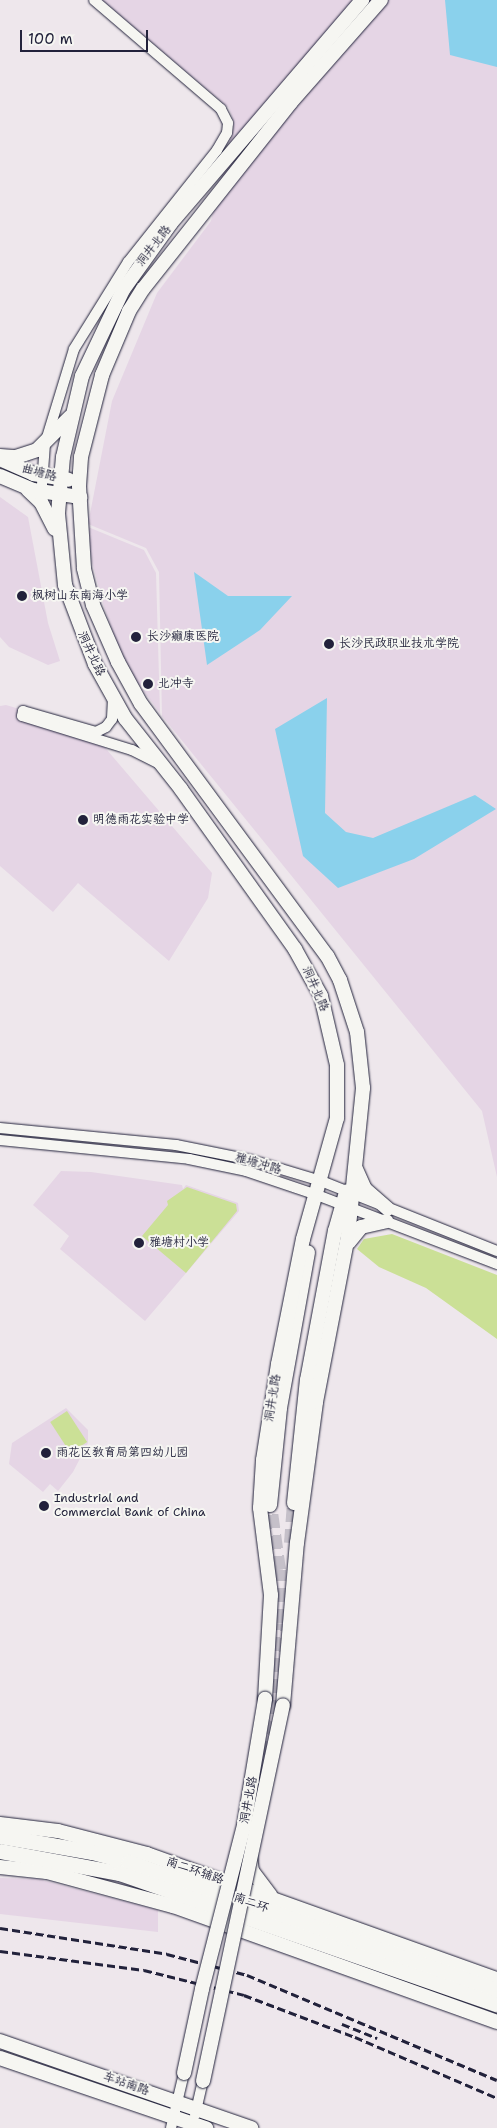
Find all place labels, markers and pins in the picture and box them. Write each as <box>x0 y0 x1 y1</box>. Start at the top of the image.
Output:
place label: 枫树山东南海小学 <box>32 589 128 603</box>
marker: 枫树山东南海小学 <box>16 590 28 602</box>
marker: 长沙癫康医院 <box>129 630 143 644</box>
place label: 长沙癫康医院 <box>147 630 219 644</box>
place label: 长沙民政职业技术学院 <box>339 637 459 651</box>
marker: 长沙民政职业技术学院 <box>323 638 335 650</box>
place label: 北冲寺 <box>158 677 194 691</box>
marker: 北冲寺 <box>142 678 154 690</box>
place label: 明德雨花实验中学 <box>93 813 189 827</box>
marker: 明德雨花实验中学 <box>77 814 89 826</box>
place label: 雅塘村小学 <box>149 1236 209 1250</box>
marker: 雅塘村小学 <box>133 1237 145 1249</box>
place label: 雨花区教育局第四幼儿园 <box>56 1446 188 1460</box>
marker: 雨花区教育局第四幼儿园 <box>40 1447 52 1459</box>
place label: Industrial and Commercial Bank of China <box>54 1492 206 1520</box>
marker: Industrial and Commercial Bank of China <box>38 1500 50 1512</box>

